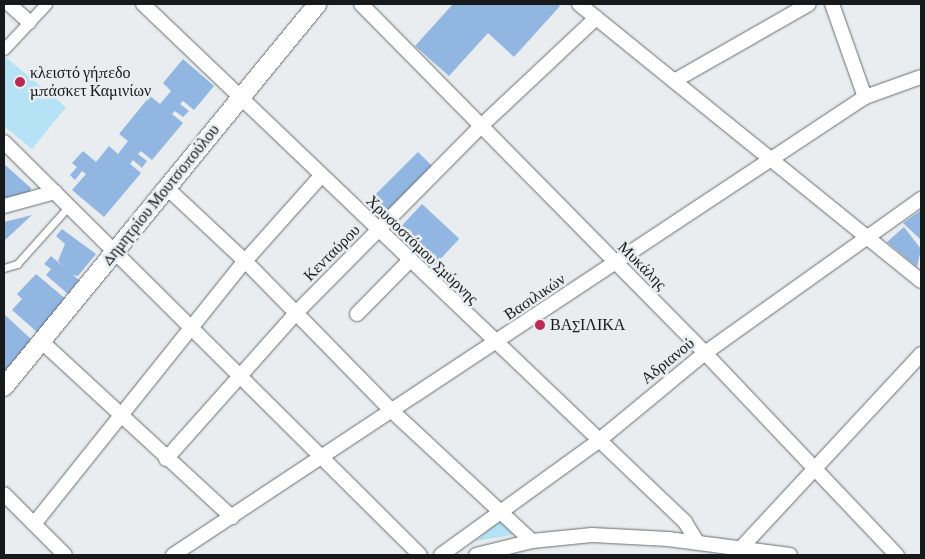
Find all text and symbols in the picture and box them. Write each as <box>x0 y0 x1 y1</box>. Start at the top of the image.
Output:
place label: κλειστό γήπεδο μπάσκετ Καμινίων <box>30 63 151 101</box>
marker: κλειστό γήπεδο μπάσκετ Καμινίων <box>14 76 26 88</box>
street label: Δημητρίου Μουτσοπούλου <box>98 121 224 269</box>
street label: Χρυσοστόμου Σμύρνης <box>362 191 482 309</box>
street label: Κενταύρου <box>300 221 364 285</box>
street label: Μυκάλης <box>614 238 670 294</box>
street label: Βασιλικών <box>501 270 569 324</box>
place label: ΒΑΣΙΛΙΚΑ <box>550 315 625 335</box>
marker: ΒΑΣΙΛΙΚΑ <box>534 319 546 331</box>
street label: Αδριανού <box>638 334 698 388</box>

